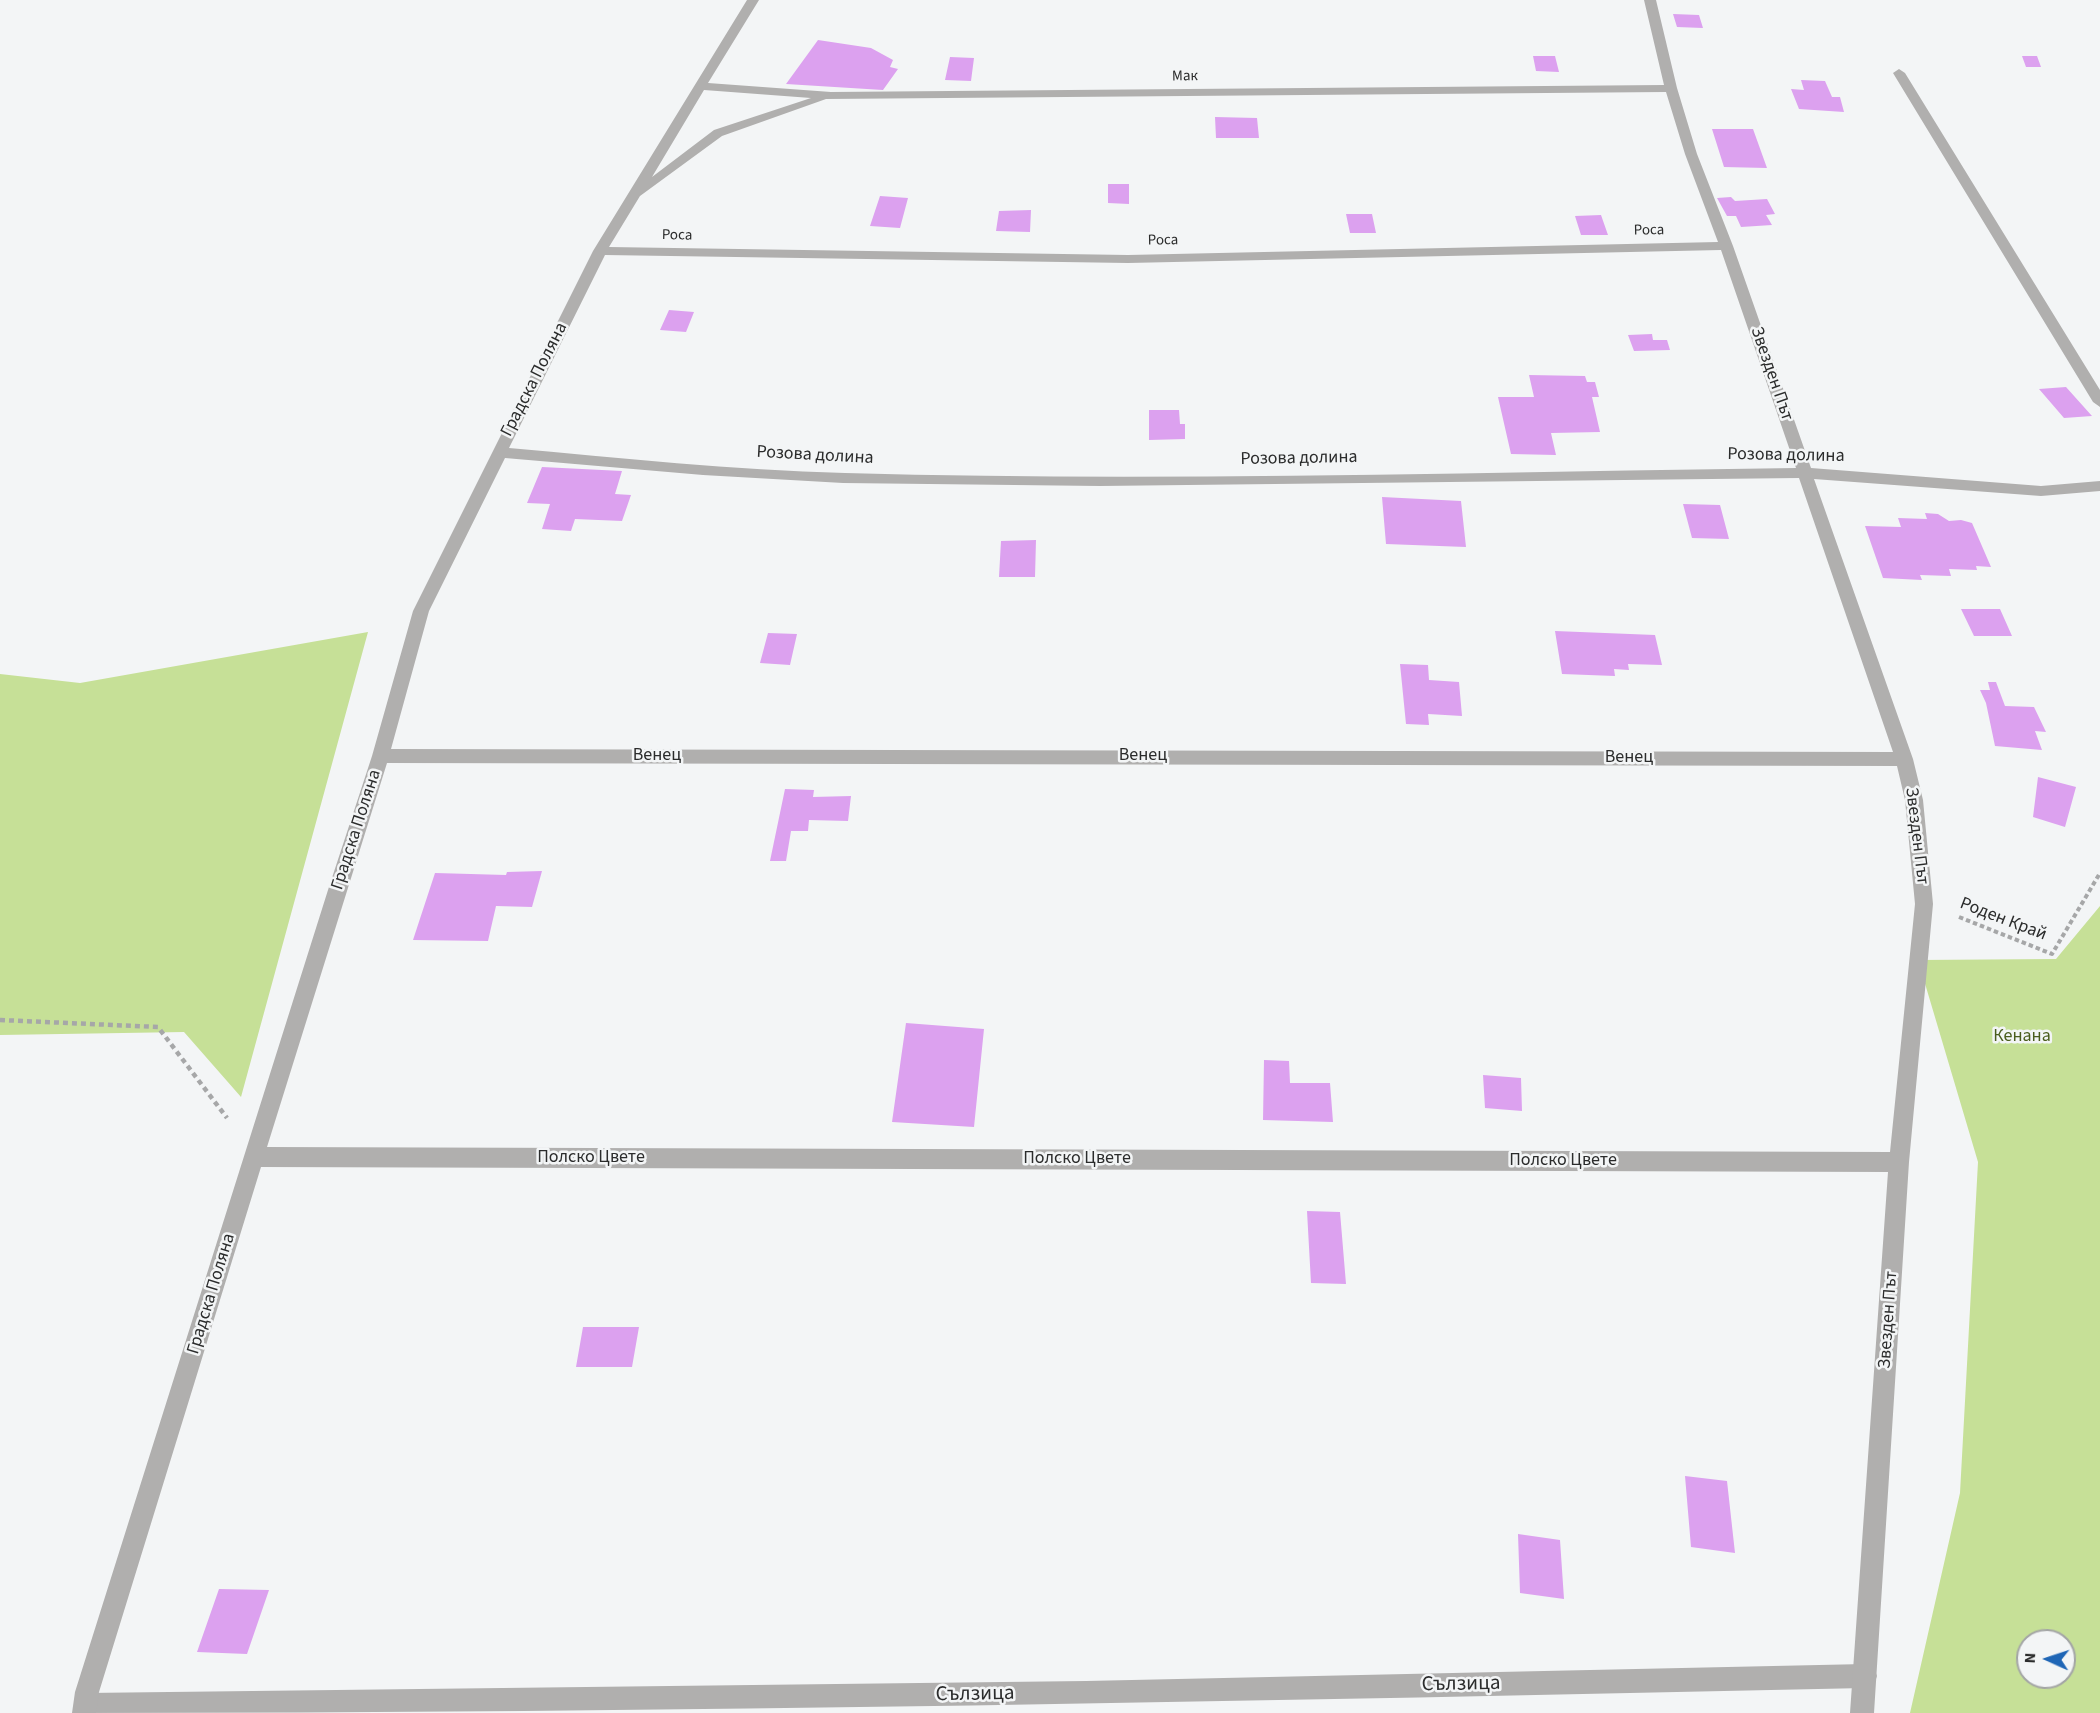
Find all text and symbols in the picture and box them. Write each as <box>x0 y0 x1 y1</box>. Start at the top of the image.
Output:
street label: Мак <box>1172 68 1198 86</box>
street label: Роса <box>1634 222 1664 240</box>
street label: Роса <box>662 227 692 245</box>
street label: Роса <box>1148 232 1178 250</box>
street label: Градска Поляна <box>497 319 573 441</box>
street label: Звезден Път <box>1745 324 1797 424</box>
street label: Розова долина <box>756 442 874 470</box>
street label: Розова долина <box>1727 444 1845 468</box>
street label: Розова долина <box>1240 447 1358 471</box>
street label: Венец <box>633 745 681 767</box>
street label: Венец <box>1119 745 1167 767</box>
street label: Венец <box>1605 747 1653 769</box>
street label: Градска Поляна <box>327 767 387 893</box>
street label: Звезден Път <box>1899 786 1933 886</box>
street label: Роден Край <box>1957 894 2049 946</box>
park label: Кенана <box>1993 1026 2051 1048</box>
street label: Полско Цвете <box>537 1147 645 1169</box>
street label: Полско Цвете <box>1023 1148 1131 1170</box>
street label: Полско Цвете <box>1509 1150 1617 1172</box>
street label: Градска Поляна <box>183 1231 241 1357</box>
street label: Звезден Път <box>1875 1271 1903 1369</box>
north arrow <box>2016 1629 2076 1689</box>
text: N <box>2019 1652 2041 1664</box>
street label: Сълзица <box>1421 1672 1501 1698</box>
street label: Сълзица <box>935 1682 1015 1708</box>

